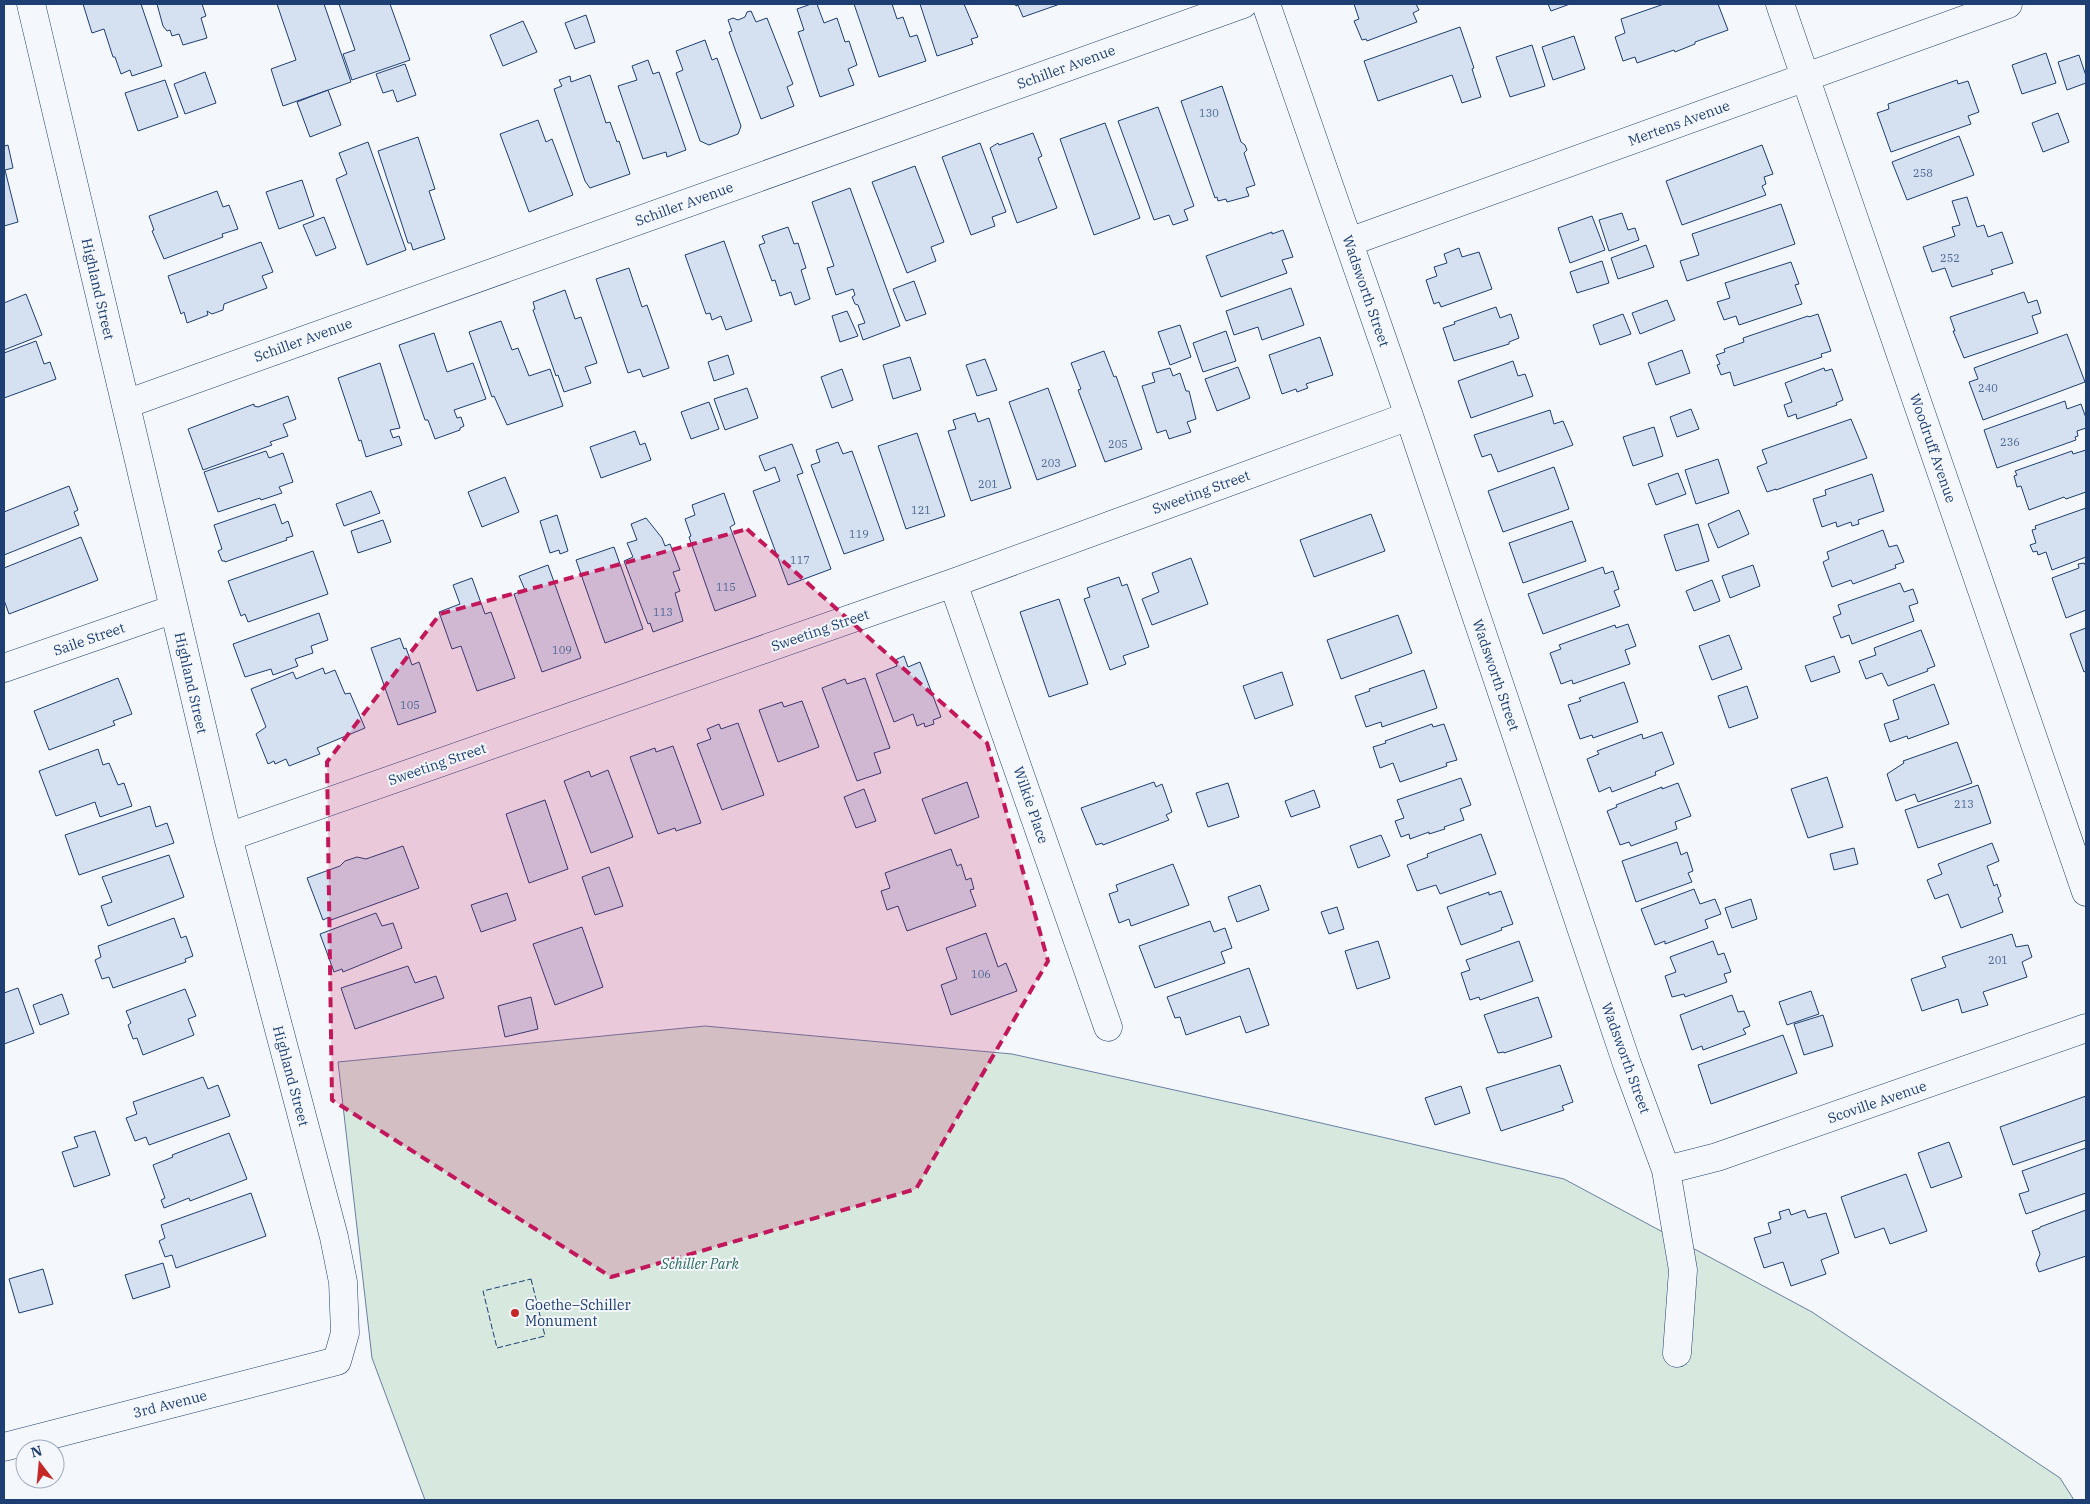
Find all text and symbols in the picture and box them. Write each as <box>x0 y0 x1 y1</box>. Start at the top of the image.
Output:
street label: Schiller Avenue <box>1014 41 1118 93</box>
street label: Mertens Avenue <box>1626 96 1732 150</box>
house number: 130 <box>1199 106 1219 120</box>
house number: 258 <box>1913 166 1933 180</box>
street label: Schiller Avenue <box>632 178 736 230</box>
street label: Wadsworth Street <box>1338 233 1394 349</box>
street label: Highland Street <box>78 236 118 342</box>
house number: 252 <box>1940 251 1960 265</box>
street label: Schiller Avenue <box>251 314 355 366</box>
house number: 240 <box>1978 381 1998 395</box>
street label: Woodruff Avenue <box>1906 391 1960 505</box>
house number: 236 <box>2000 435 2020 449</box>
house number: 205 <box>1108 437 1128 451</box>
house number: 203 <box>1041 456 1061 470</box>
street label: Sweeting Street <box>1150 466 1252 518</box>
house number: 201 <box>978 477 998 491</box>
house number: 121 <box>911 503 931 517</box>
house number: 119 <box>849 527 869 541</box>
house number: 117 <box>790 553 810 567</box>
house number: 115 <box>716 580 736 594</box>
house number: 113 <box>653 605 673 619</box>
street label: Sweeting Street <box>769 605 871 655</box>
street label: Wadsworth Street <box>1468 617 1524 733</box>
street label: Saile Street <box>51 618 127 660</box>
street label: Highland Street <box>171 630 211 736</box>
house number: 109 <box>552 643 572 657</box>
house number: 105 <box>400 698 420 712</box>
street label: Sweeting Street <box>386 739 488 789</box>
street label: Wilkie Place <box>1009 764 1053 846</box>
house number: 213 <box>1954 797 1974 811</box>
house number: 201 <box>1988 953 2008 967</box>
house number: 106 <box>971 967 991 981</box>
street label: Wadsworth Street <box>1598 1000 1654 1116</box>
street label: Highland Street <box>269 1024 313 1128</box>
street label: Scoville Avenue <box>1825 1077 1929 1127</box>
park label: Schiller Park <box>660 1255 740 1273</box>
place label: Goethe–Schiller Monument <box>525 1296 631 1330</box>
marker: Goethe–Schiller Monument <box>509 1307 521 1319</box>
street label: 3rd Avenue <box>131 1386 209 1422</box>
north arrow <box>15 1439 65 1489</box>
text: N <box>29 1441 44 1462</box>

